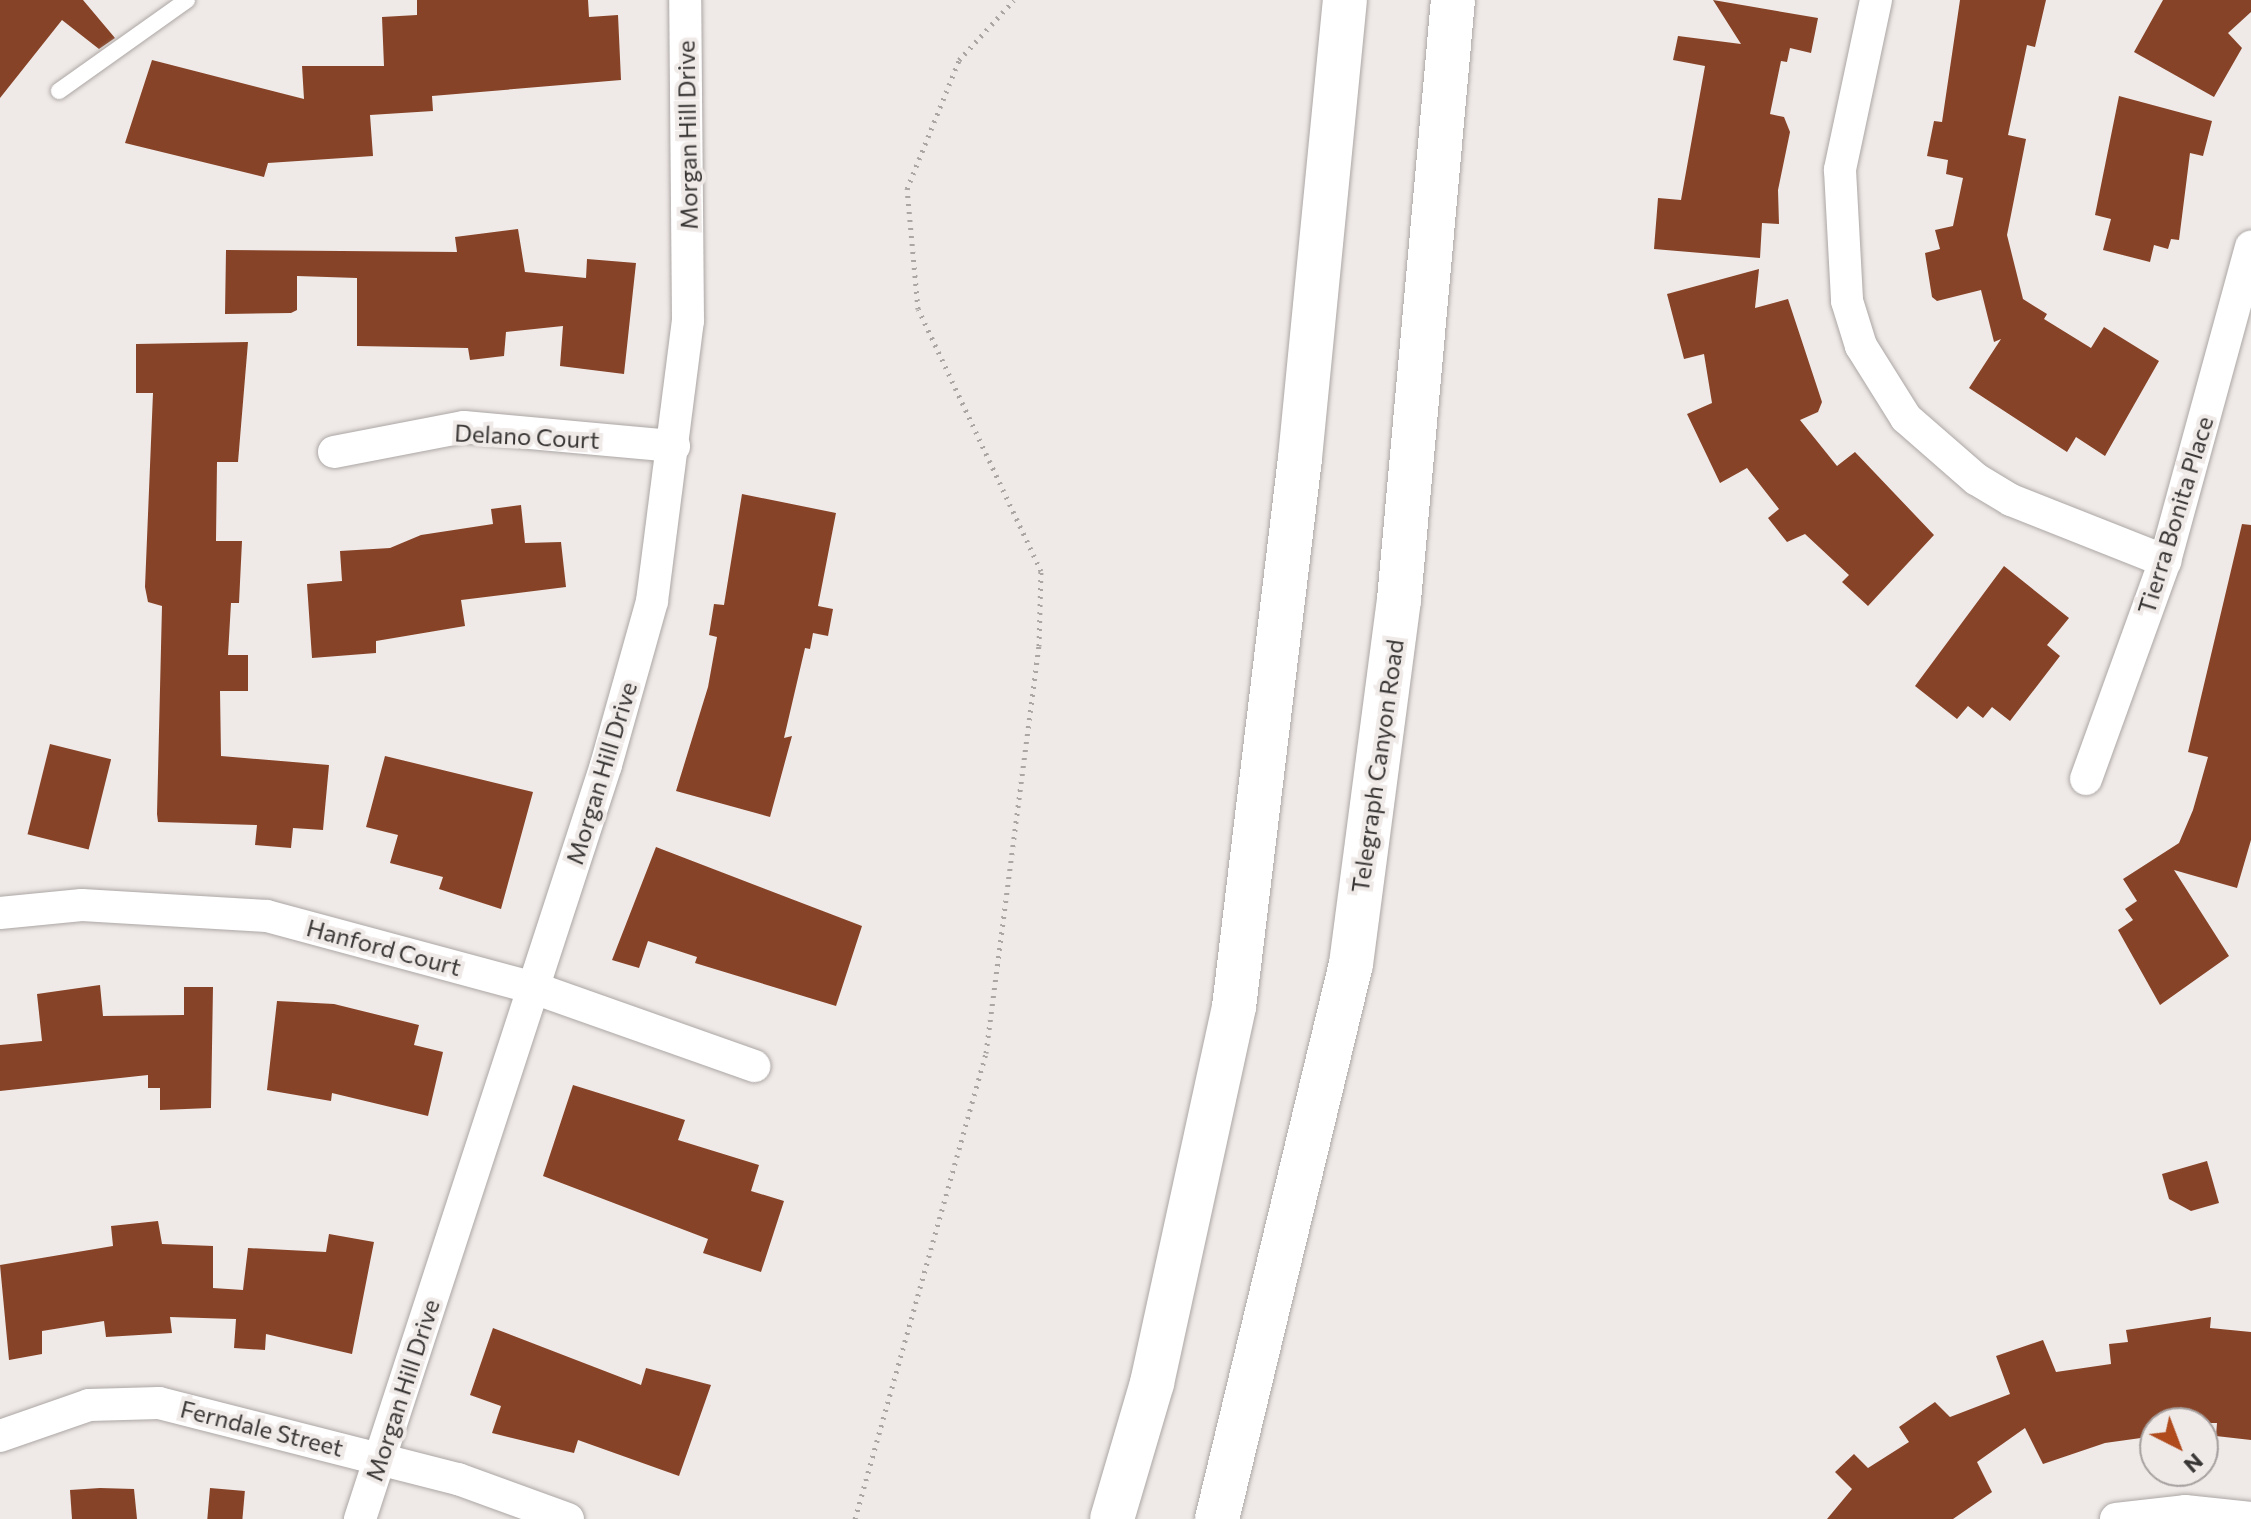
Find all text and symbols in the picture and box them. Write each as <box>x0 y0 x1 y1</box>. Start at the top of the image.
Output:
street label: Morgan Hill Drive <box>671 40 703 230</box>
street label: Tierra Bonita Place <box>2131 413 2219 617</box>
street label: Delano Court <box>454 418 600 454</box>
street label: Telegraph Canyon Road <box>1345 637 1409 895</box>
street label: Morgan Hill Drive <box>560 678 642 868</box>
street label: Hanford Court <box>304 913 464 981</box>
street label: Morgan Hill Drive <box>359 1295 445 1485</box>
street label: Ferndale Street <box>178 1394 346 1462</box>
north arrow <box>2139 1407 2219 1487</box>
text: N <box>2179 1448 2209 1479</box>

